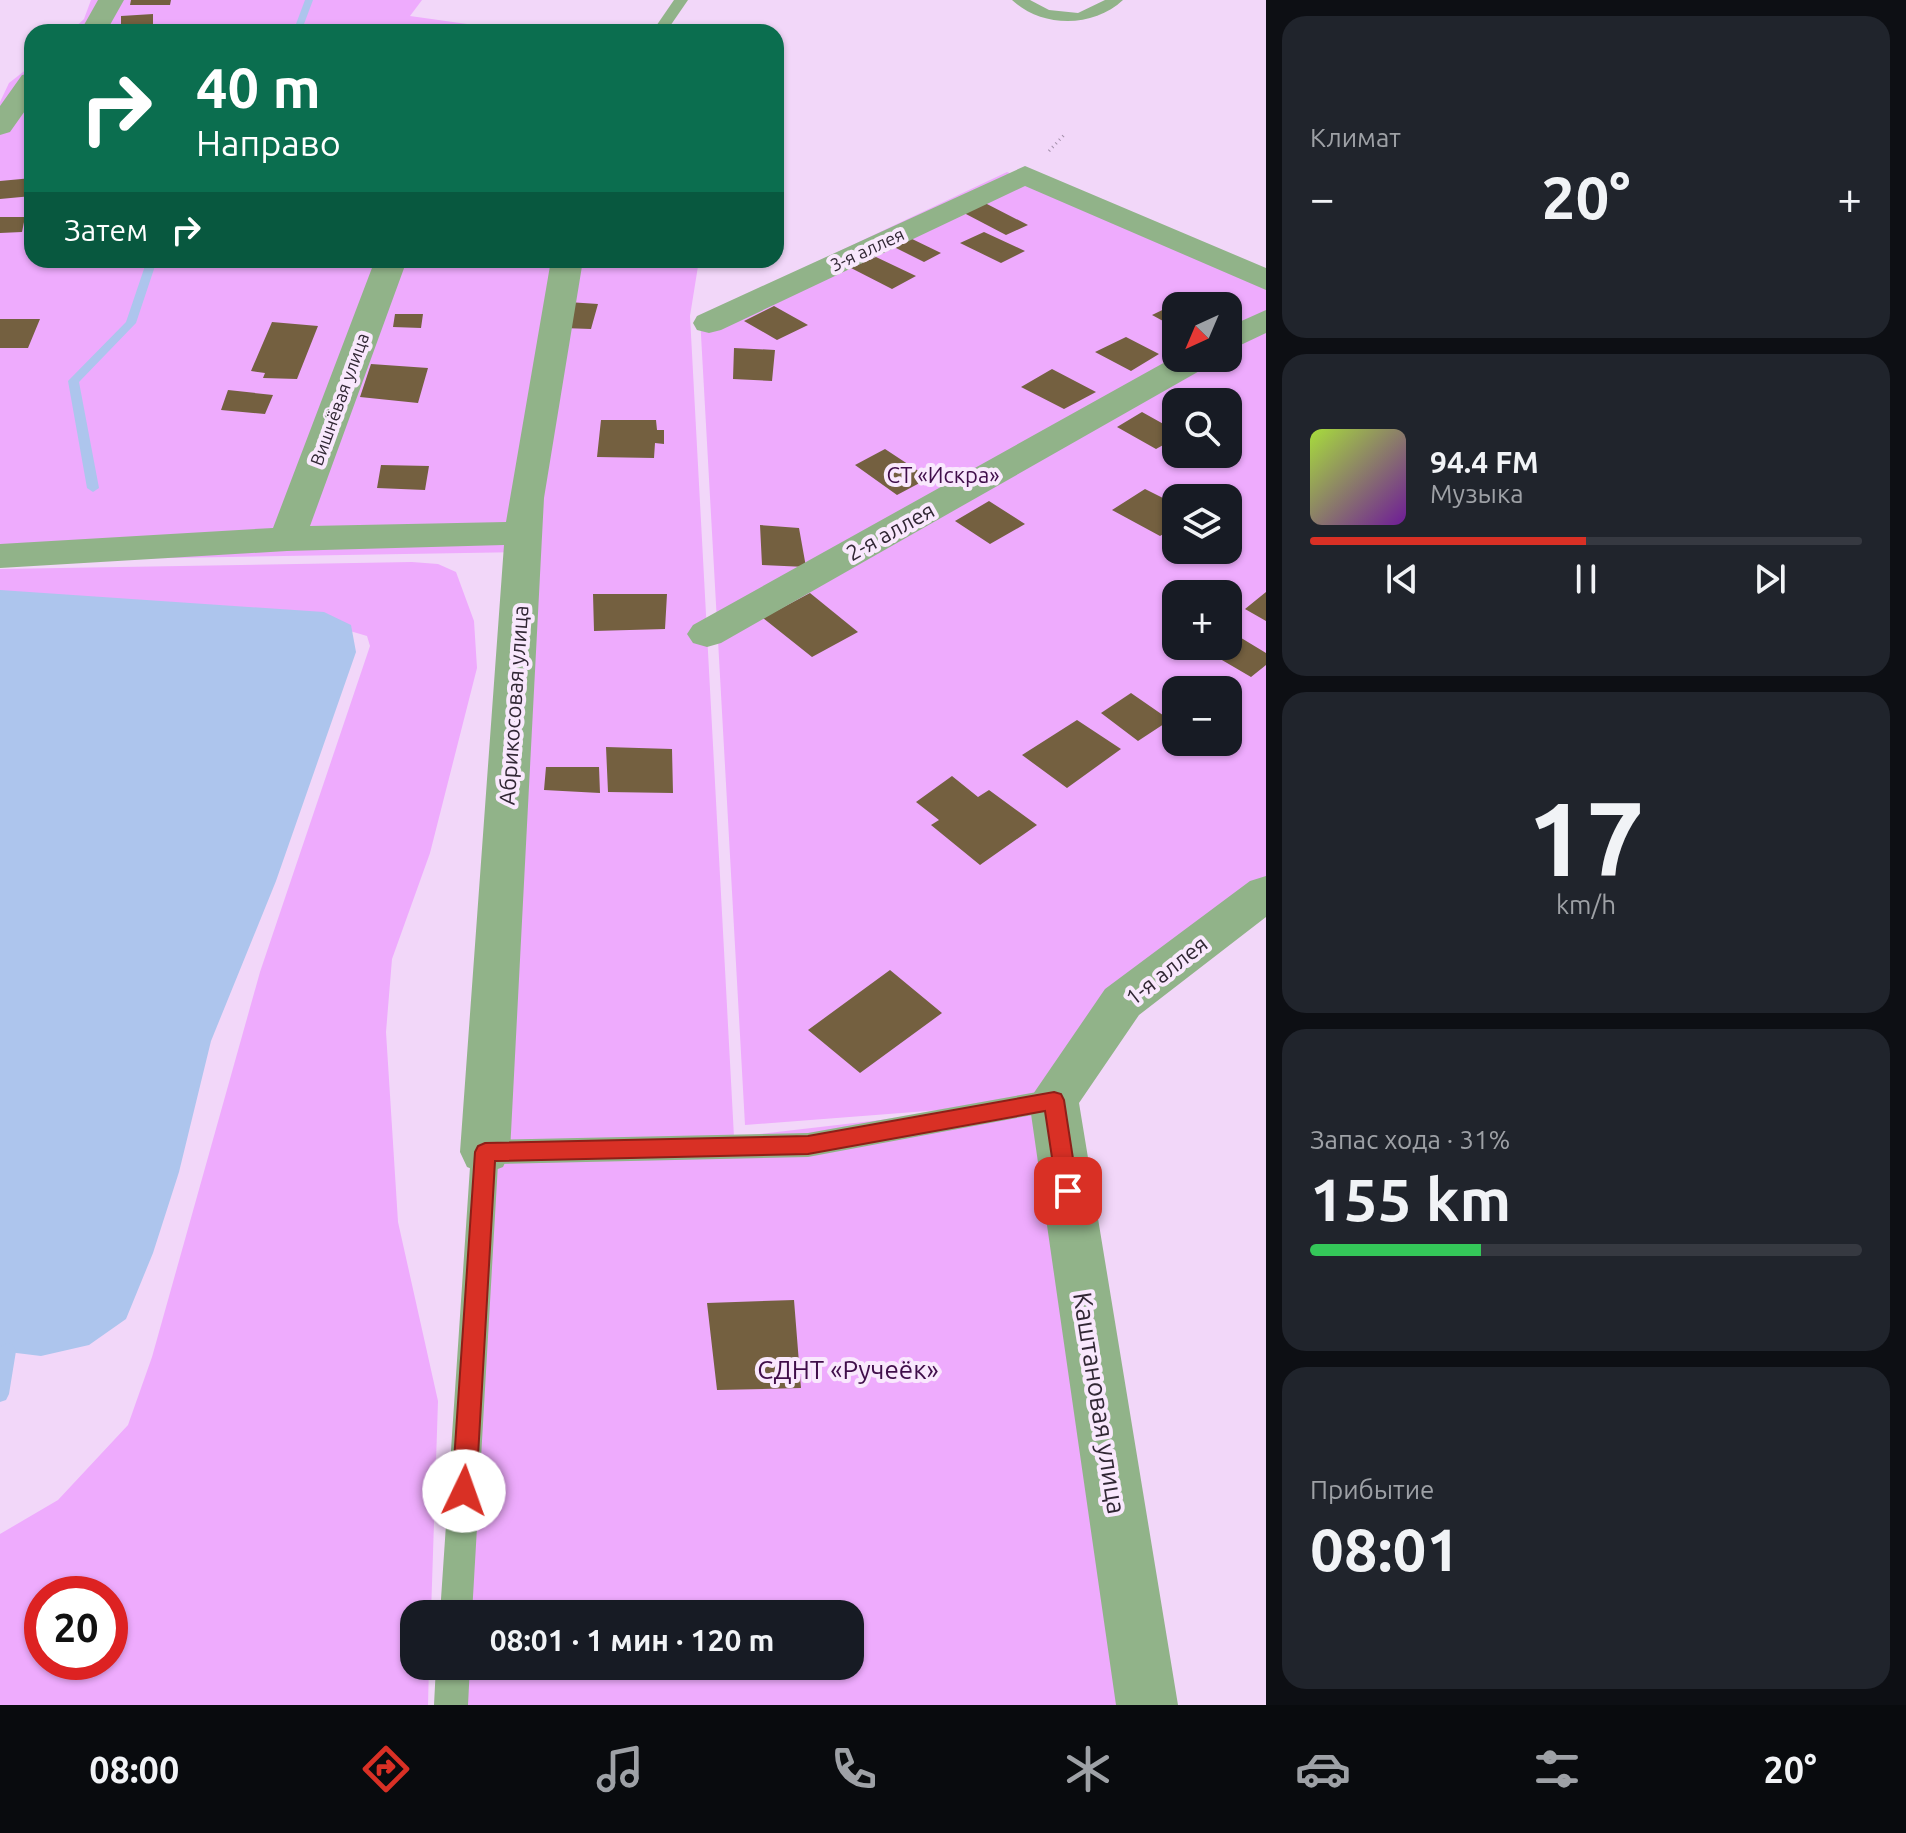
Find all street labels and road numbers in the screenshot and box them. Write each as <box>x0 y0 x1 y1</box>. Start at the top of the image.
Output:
street label: 3-я аллея <box>827 223 907 275</box>
street label: Вишнёвая улица <box>306 330 372 468</box>
street label: 2-я аллея <box>842 497 938 565</box>
street label: Абрикосовая улица <box>494 604 532 806</box>
street label: 1-я аллея <box>1120 930 1212 1010</box>
street label: Каштановая улица <box>1068 1290 1132 1516</box>

